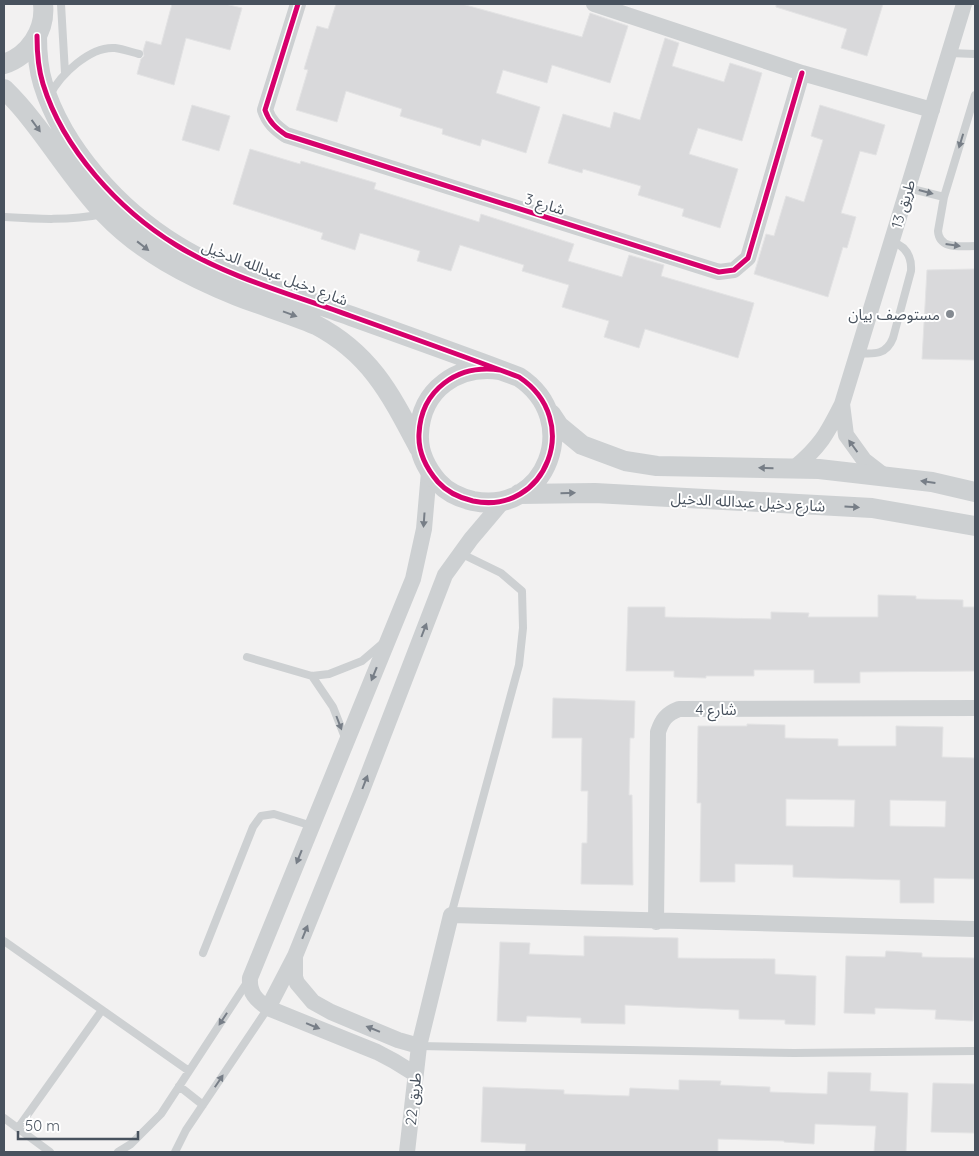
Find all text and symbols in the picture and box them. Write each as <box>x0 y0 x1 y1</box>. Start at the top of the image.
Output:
one-way arrow <box>31 119 41 133</box>
one-way arrow <box>957 134 965 149</box>
street label: طريق 13 <box>887 177 920 231</box>
street label: شارع 3 <box>522 189 568 222</box>
one-way arrow <box>919 189 934 197</box>
street label: شارع دخيل عبدالله الدخيل <box>198 236 351 312</box>
one-way arrow <box>136 241 149 252</box>
one-way arrow <box>945 241 961 249</box>
place label: مستوصف بيان <box>848 305 940 324</box>
marker: مستوصف بيان <box>944 308 956 320</box>
one-way arrow <box>283 311 298 319</box>
one-way arrow <box>848 439 858 453</box>
one-way arrow <box>758 464 774 472</box>
one-way arrow <box>919 478 935 486</box>
street label: شارع دخيل عبدالله الدخيل <box>670 488 826 519</box>
one-way arrow <box>560 489 576 497</box>
one-way arrow <box>844 504 860 512</box>
one-way arrow <box>420 513 428 529</box>
one-way arrow <box>420 622 428 637</box>
one-way arrow <box>370 667 378 682</box>
street label: شارع 4 <box>695 700 737 722</box>
one-way arrow <box>336 716 343 731</box>
one-way arrow <box>362 775 370 789</box>
one-way arrow <box>295 850 303 864</box>
one-way arrow <box>301 925 309 940</box>
one-way arrow <box>219 1012 228 1025</box>
one-way arrow <box>306 1022 321 1030</box>
one-way arrow <box>366 1025 380 1033</box>
street label: طريق 22 <box>401 1072 426 1126</box>
one-way arrow <box>214 1074 224 1088</box>
scale bar <box>18 1108 138 1140</box>
text: 50 m <box>25 1116 60 1135</box>

